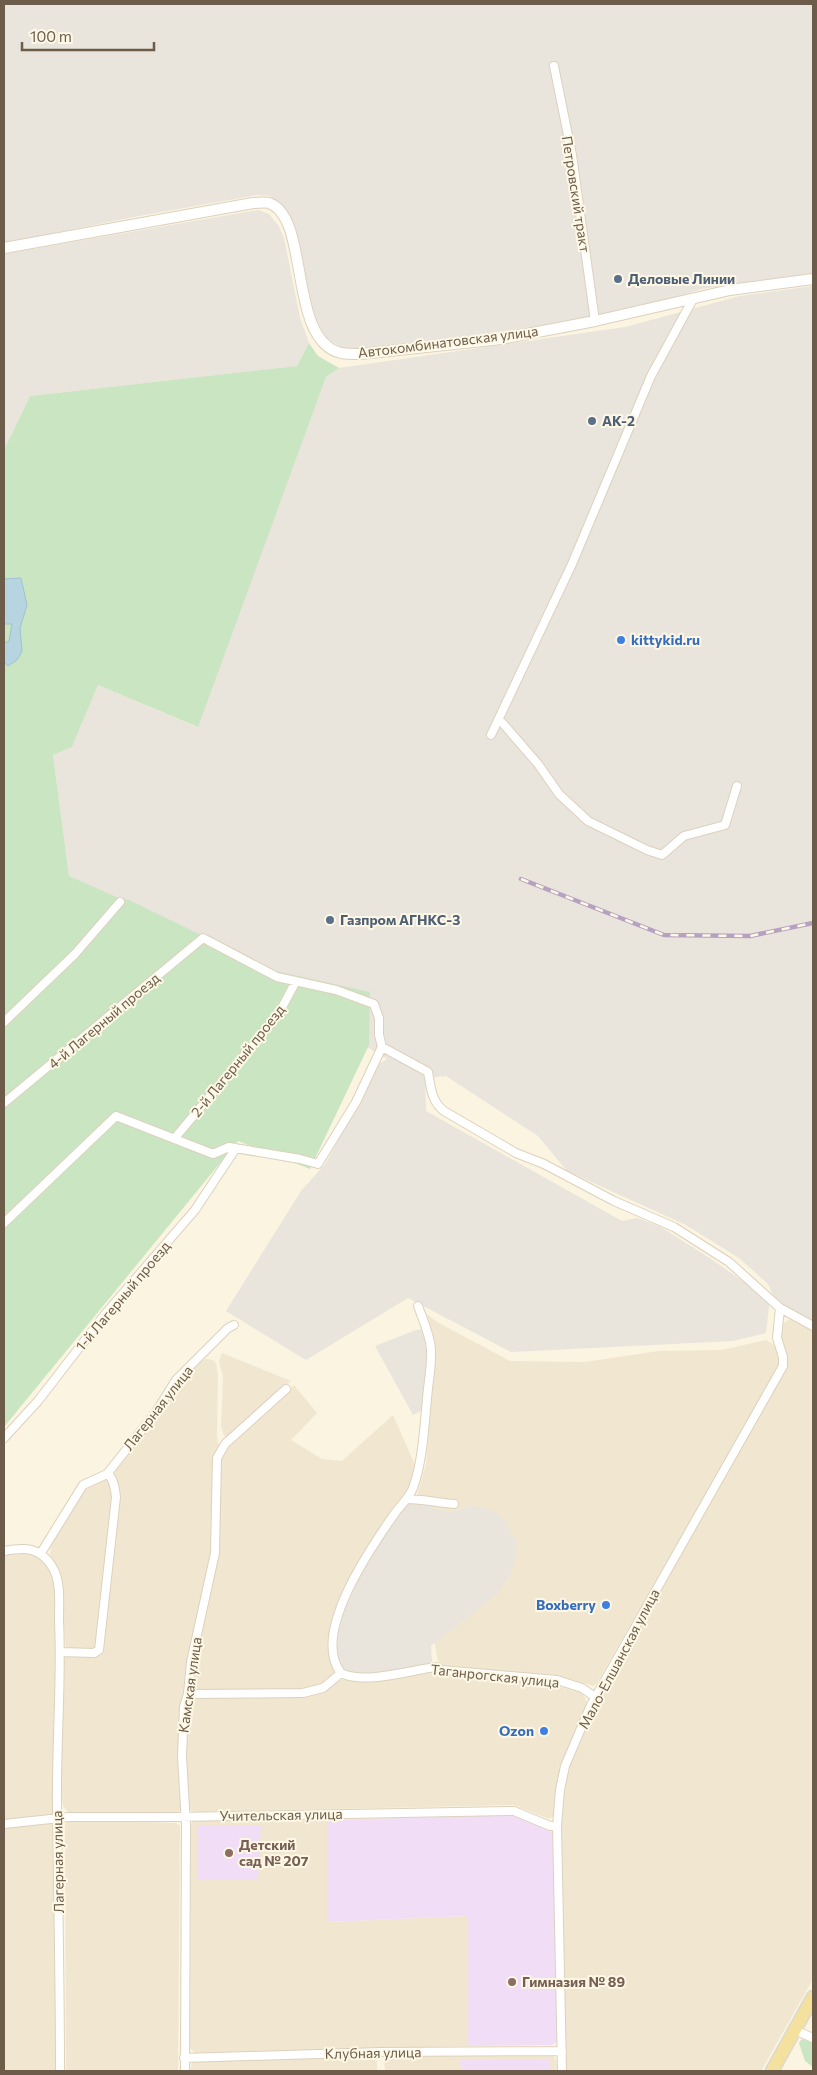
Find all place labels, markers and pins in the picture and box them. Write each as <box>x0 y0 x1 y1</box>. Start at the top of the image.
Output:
place label: Деловые Линии <box>628 270 735 287</box>
marker: Деловые Линии <box>612 273 624 285</box>
place label: АК-2 <box>602 412 635 429</box>
marker: АК-2 <box>586 415 598 427</box>
place label: kittykid.ru <box>631 631 700 648</box>
marker: kittykid.ru <box>615 634 627 646</box>
place label: Газпром АГНКС-3 <box>340 911 460 928</box>
marker: Газпром АГНКС-3 <box>324 914 336 926</box>
place label: Boxberry <box>536 1596 596 1613</box>
marker: Boxberry <box>600 1599 612 1611</box>
place label: Ozon <box>499 1722 534 1739</box>
marker: Ozon <box>538 1725 550 1737</box>
place label: Детский сад № 207 <box>239 1836 309 1869</box>
marker: Детский сад № 207 <box>223 1847 235 1859</box>
place label: Гимназия № 89 <box>522 1973 625 1990</box>
marker: Гимназия № 89 <box>506 1976 518 1988</box>

